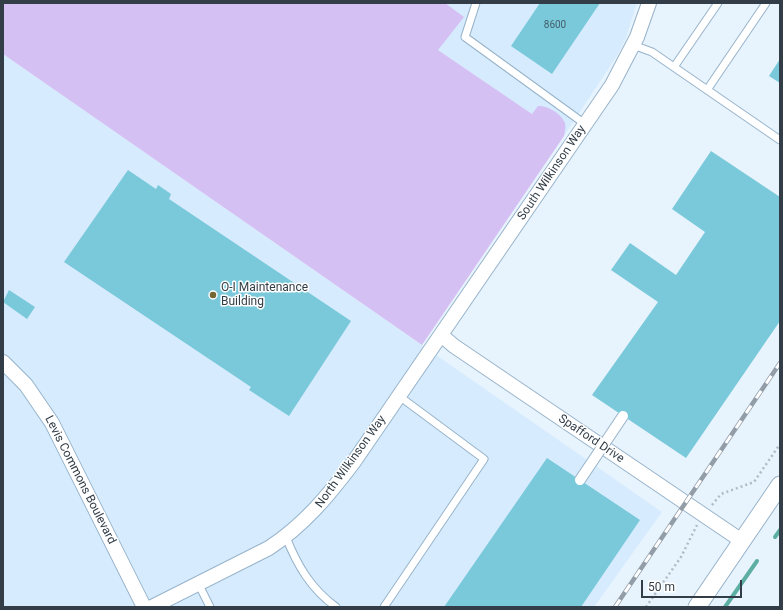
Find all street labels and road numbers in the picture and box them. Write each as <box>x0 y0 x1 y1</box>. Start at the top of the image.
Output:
street label: South Wilkinson Way <box>515 123 589 223</box>
street label: Spafford Drive <box>555 412 627 466</box>
street label: Levis Commons Boulevard <box>41 413 119 547</box>
street label: North Wilkinson Way <box>313 413 389 511</box>

